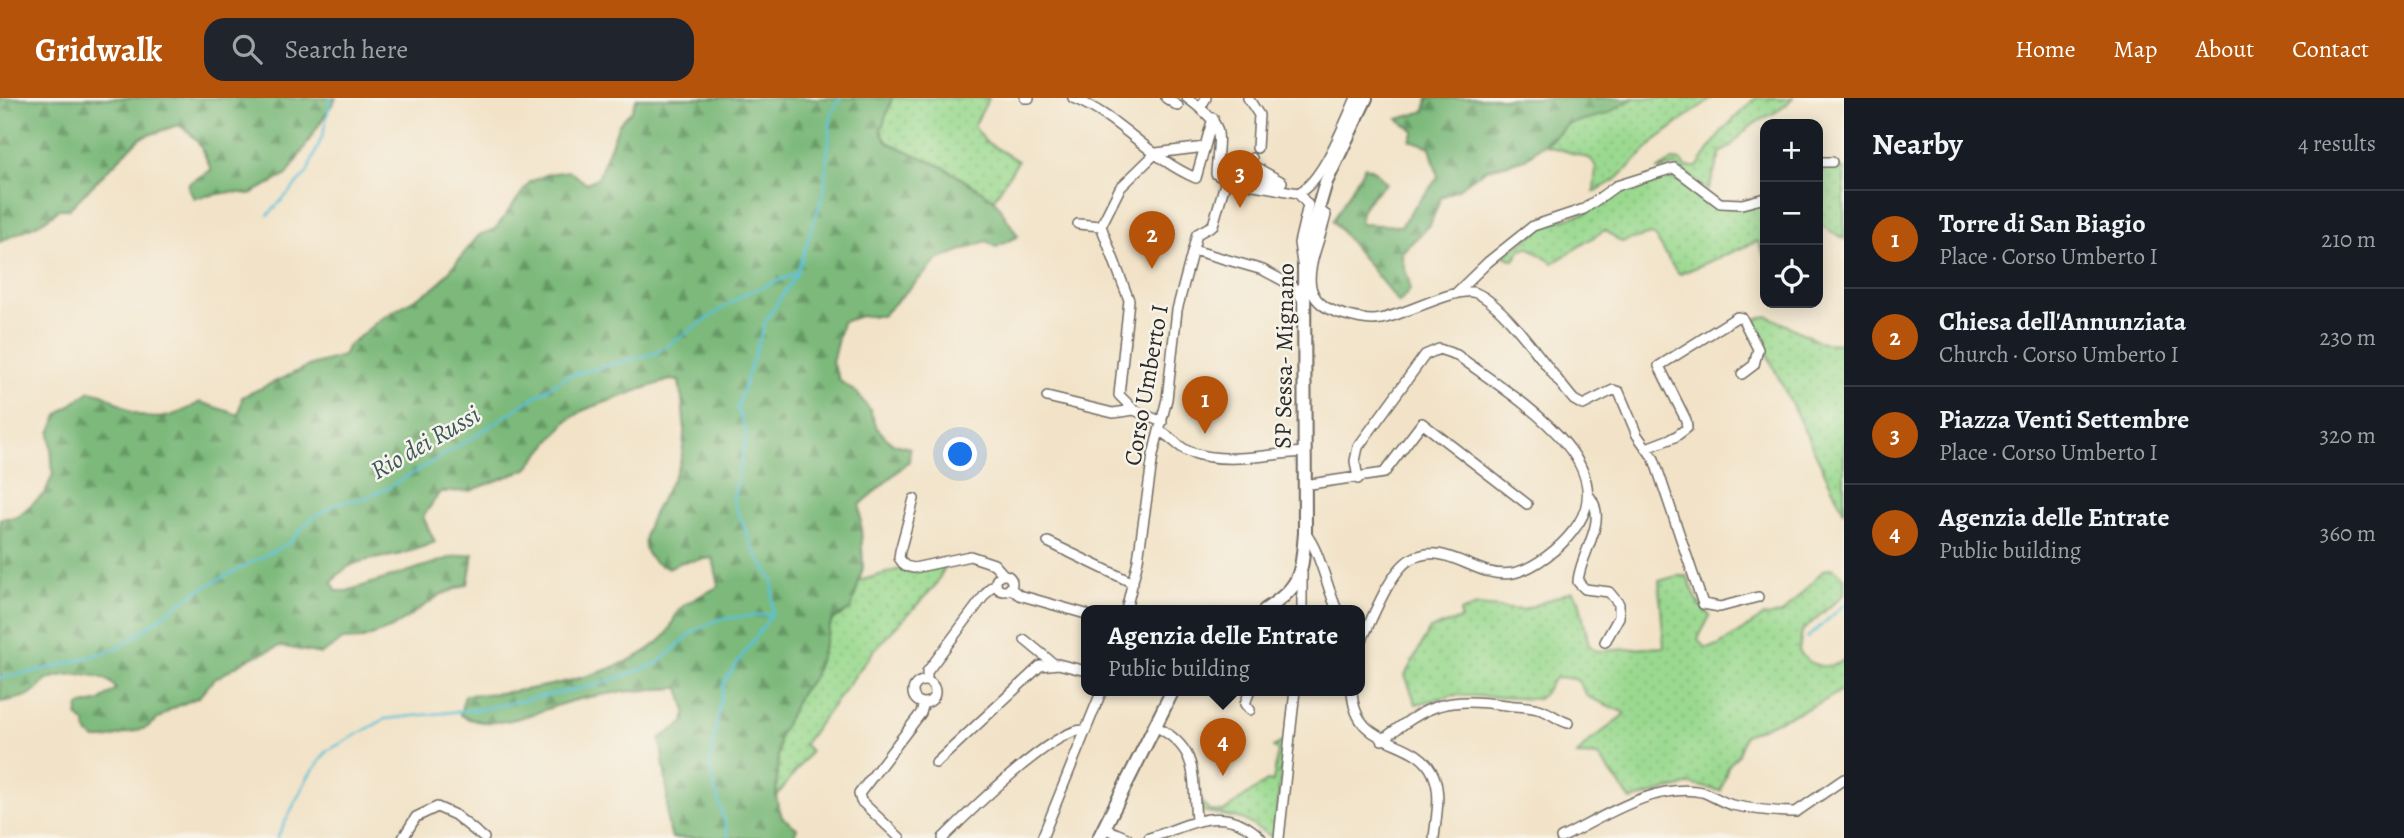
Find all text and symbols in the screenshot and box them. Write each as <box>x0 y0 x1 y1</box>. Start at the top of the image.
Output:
search box <box>204 18 694 81</box>
text: Gridwalk <box>35 27 162 72</box>
icon: search <box>228 30 266 68</box>
text: Search here <box>284 32 408 67</box>
text: Home <box>2015 33 2076 65</box>
text: Map <box>2114 33 2158 65</box>
text: About <box>2196 33 2254 65</box>
text: Contact <box>2292 33 2369 65</box>
map controls <box>1760 119 1823 308</box>
button: + <box>1760 119 1823 182</box>
text: Nearby <box>1872 124 1963 164</box>
text: 4 results <box>2298 128 2376 159</box>
pin: 3 <box>1217 150 1263 208</box>
button: − <box>1760 182 1823 245</box>
text: Torre di San Biagio <box>1939 206 2146 241</box>
pin: 2 <box>1129 211 1175 269</box>
text: 1 <box>1891 224 1899 255</box>
text: 210 m <box>2321 224 2376 255</box>
text: Place · Corso Umberto I <box>1939 241 2158 272</box>
button: locate <box>1760 245 1823 308</box>
street label: SP Sessa- Mignano <box>1266 263 1302 449</box>
street label: Corso Umberto I <box>1116 302 1176 468</box>
text: Chiesa dell'Annunziata <box>1939 304 2186 339</box>
text: 2 <box>1889 322 1901 353</box>
text: 230 m <box>2320 322 2376 353</box>
text: Church · Corso Umberto I <box>1939 339 2179 370</box>
pin: 1 <box>1182 376 1228 434</box>
water label: Rio dei Russi <box>364 397 487 488</box>
text: Piazza Venti Settembre <box>1939 402 2189 437</box>
text: 3 <box>1890 420 1900 451</box>
text: 320 m <box>2320 420 2376 451</box>
your location <box>943 437 977 471</box>
text: Place · Corso Umberto I <box>1939 437 2158 468</box>
text: Agenzia delle Entrate <box>1939 500 2170 535</box>
text: 4 <box>1890 518 1900 549</box>
text: 360 m <box>2320 518 2376 549</box>
text: Public building <box>1939 535 2081 566</box>
popup <box>1081 605 1365 696</box>
text: Agenzia delle Entrate <box>1108 618 1338 653</box>
text: Public building <box>1108 653 1250 684</box>
pin: 4 <box>1200 718 1246 776</box>

